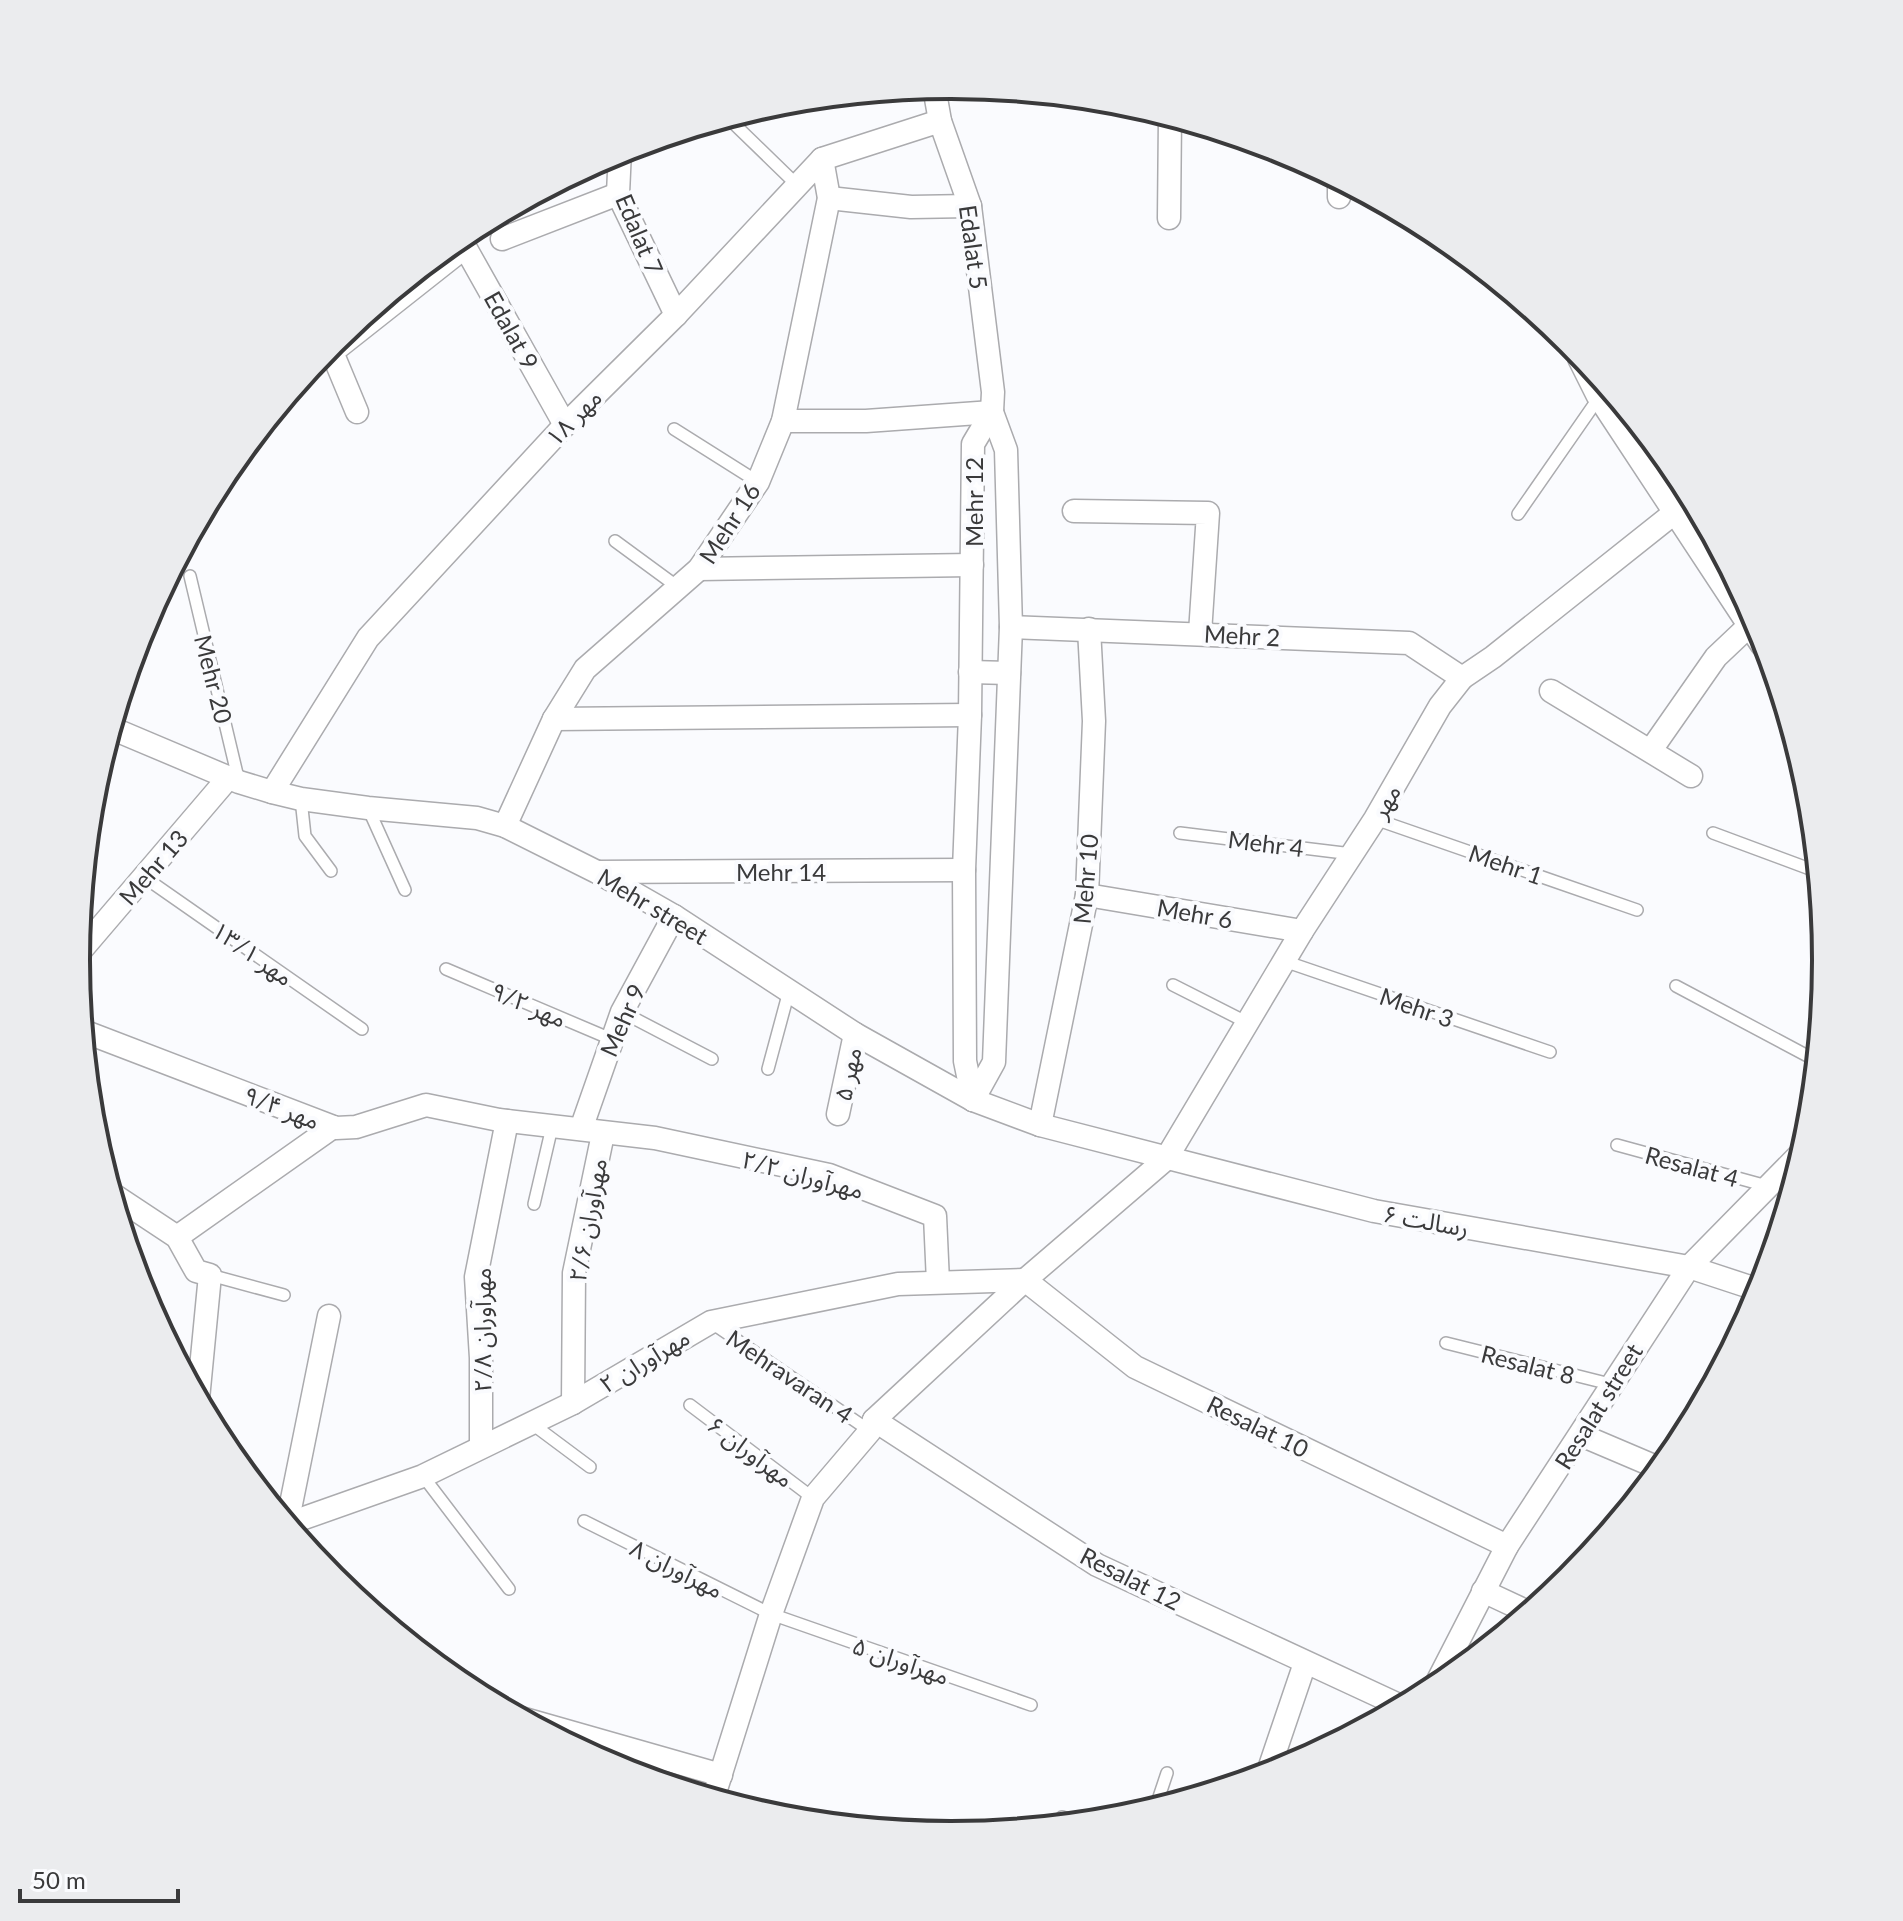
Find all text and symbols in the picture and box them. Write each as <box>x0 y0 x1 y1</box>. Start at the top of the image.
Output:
street label: Edalat 7 <box>610 189 670 279</box>
street label: Edalat 5 <box>954 203 994 291</box>
street label: Edalat 9 <box>479 286 545 374</box>
street label: مهر ۱۸ <box>539 383 608 452</box>
street label: Mehr 12 <box>959 457 988 547</box>
street label: Mehr 16 <box>692 477 766 569</box>
street label: Mehr 2 <box>1203 619 1281 651</box>
street label: Mehr 20 <box>189 632 239 726</box>
street label: مهر <box>1363 779 1407 824</box>
street label: Mehr 13 <box>112 823 194 911</box>
street label: Mehr 4 <box>1226 824 1306 862</box>
street label: Mehr 10 <box>1067 833 1103 925</box>
street label: Mehr 1 <box>1465 838 1547 890</box>
street label: Mehr 14 <box>736 857 826 886</box>
street label: Mehr street <box>593 862 714 950</box>
street label: Mehr 6 <box>1155 892 1235 934</box>
street label: مهر ۱۳/۱ <box>206 915 299 992</box>
street label: مهر ۹/۲ <box>487 975 571 1034</box>
street label: Mehr 9 <box>593 979 651 1061</box>
street label: Mehr 3 <box>1376 981 1458 1033</box>
street label: مهر ۵ <box>827 1044 868 1104</box>
street label: مهر ۹/۴ <box>240 1079 324 1136</box>
street label: Resalat 4 <box>1642 1140 1742 1192</box>
street label: مهرآوران ۲/۲ <box>739 1144 867 1205</box>
street label: مهرآوران ۲/۶ <box>562 1156 613 1284</box>
street label: رسالت ۶ <box>1381 1198 1471 1243</box>
street label: مهرآوران ۲/۸ <box>467 1268 497 1392</box>
street label: مهرآوران ۲ <box>594 1322 695 1399</box>
street label: Mehravaran 4 <box>721 1323 859 1429</box>
street label: Resalat 8 <box>1478 1338 1578 1390</box>
street label: Resalat street <box>1548 1338 1648 1474</box>
street label: Resalat 10 <box>1203 1389 1314 1463</box>
street label: مهرآوران ۶ <box>702 1409 800 1494</box>
street label: مهرآوران ۸ <box>625 1532 728 1605</box>
street label: Resalat 12 <box>1076 1540 1186 1616</box>
street label: مهرآوران ۵ <box>849 1630 953 1691</box>
scale bar <box>20 1853 178 1903</box>
text: 50 m <box>32 1865 86 1894</box>

